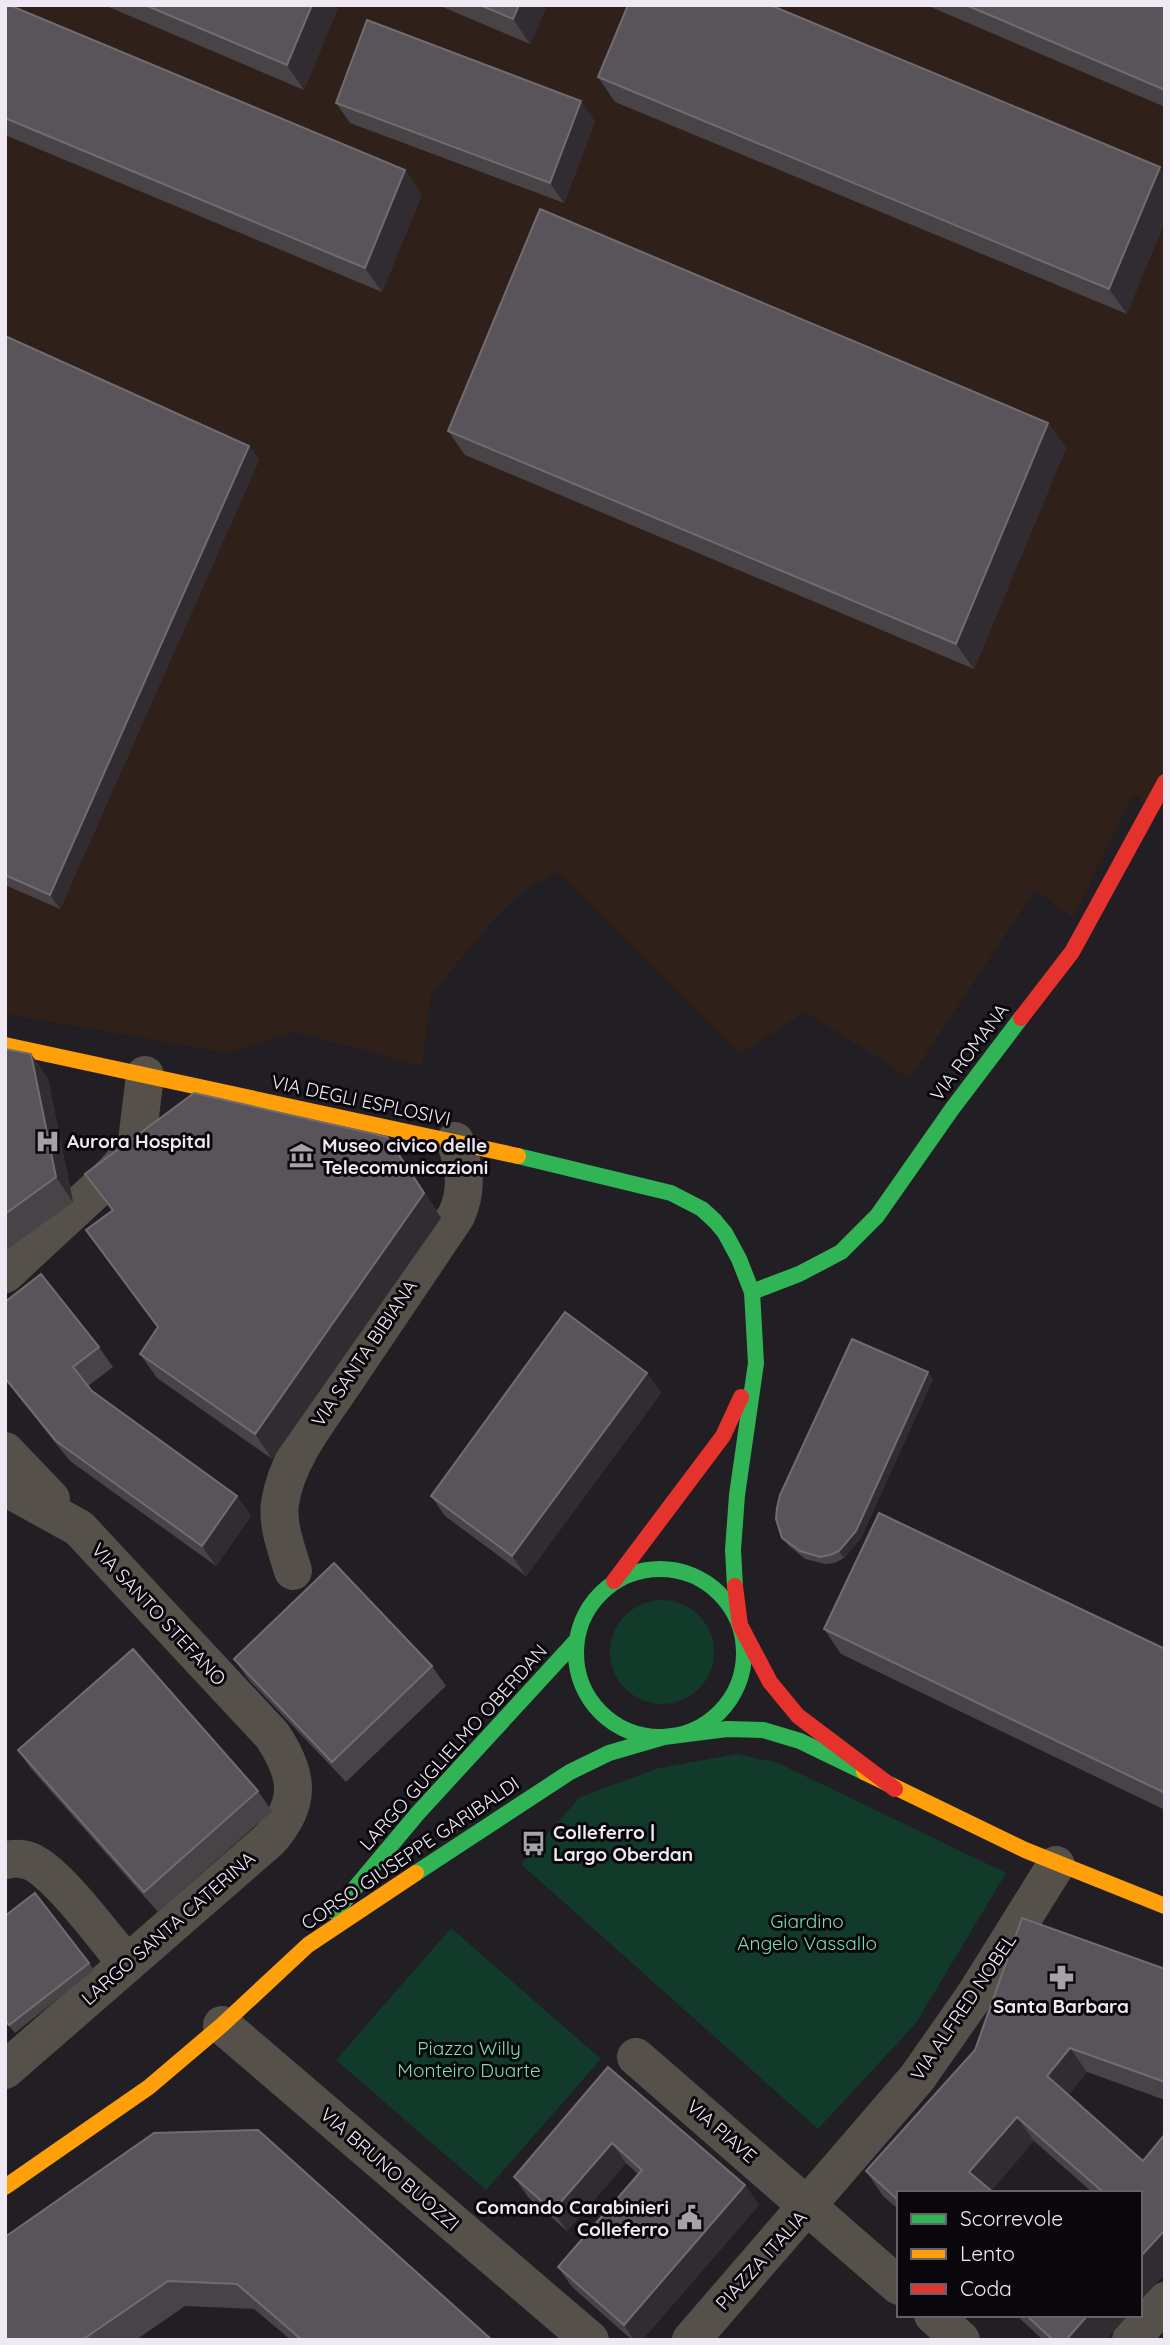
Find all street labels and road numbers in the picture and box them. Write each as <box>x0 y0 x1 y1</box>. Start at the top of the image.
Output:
street label: VIA ROMANA <box>924 998 1014 1106</box>
street label: VIA DEGLI ESPLOSIVI <box>269 1069 453 1131</box>
street label: VIA SANTA BIBIANA <box>306 1275 422 1431</box>
street label: VIA SANTO STEFANO <box>87 1538 231 1690</box>
street label: LARGO GUGLIELMO OBERDAN <box>354 1639 552 1855</box>
street label: CORSO GIUSEPPE GARIBALDI <box>296 1771 524 1935</box>
street label: LARGO SANTA CATERINA <box>76 1846 260 2010</box>
street label: VIA ALFRED NOBEL <box>905 1929 1021 2085</box>
street label: VIA PIAVE <box>682 2094 762 2168</box>
street label: VIA BRUNO BUOZZI <box>316 2102 464 2236</box>
street label: PIAZZA ITALIA <box>710 2206 812 2314</box>

